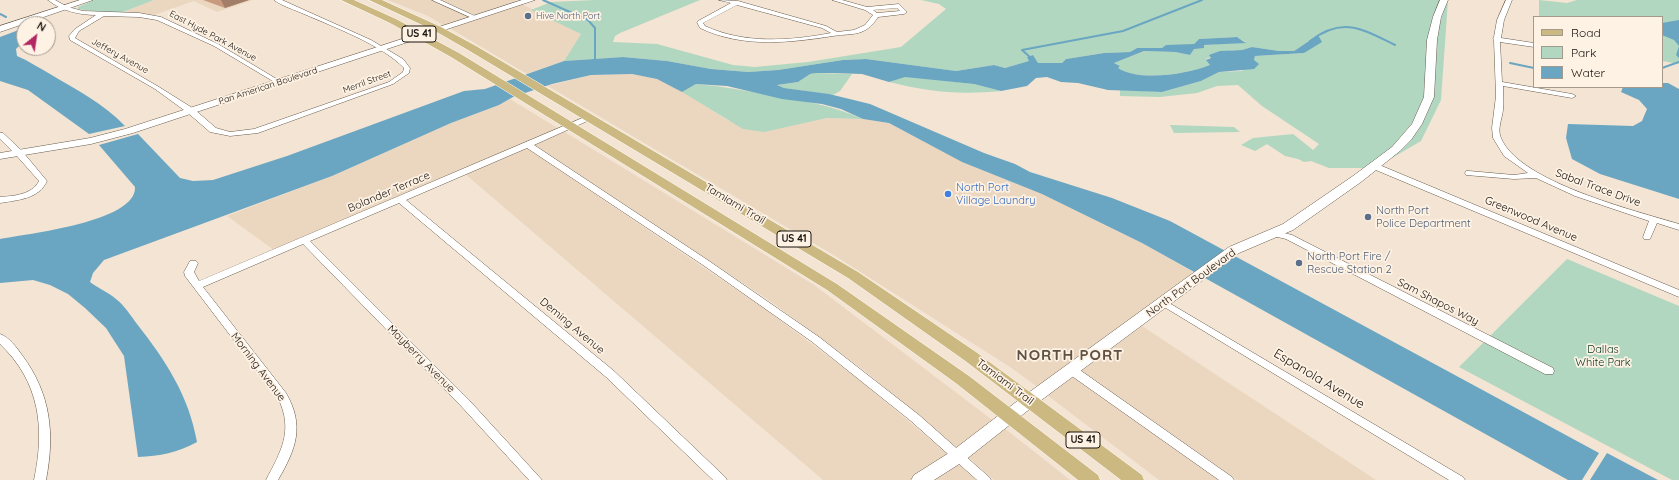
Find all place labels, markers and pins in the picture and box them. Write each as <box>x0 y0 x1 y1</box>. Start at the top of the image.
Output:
marker: Hive North Port <box>523 11 533 21</box>
place label: Hive North Port <box>536 11 600 21</box>
place label: North Port Village Laundry <box>956 181 1035 207</box>
marker: North Port Village Laundry <box>943 189 953 199</box>
place label: North Port Police Department <box>1376 204 1471 230</box>
marker: North Port Police Department <box>1363 212 1373 222</box>
place label: North Port Fire / Rescue Station 2 <box>1307 250 1392 276</box>
marker: North Port Fire / Rescue Station 2 <box>1294 258 1304 268</box>

